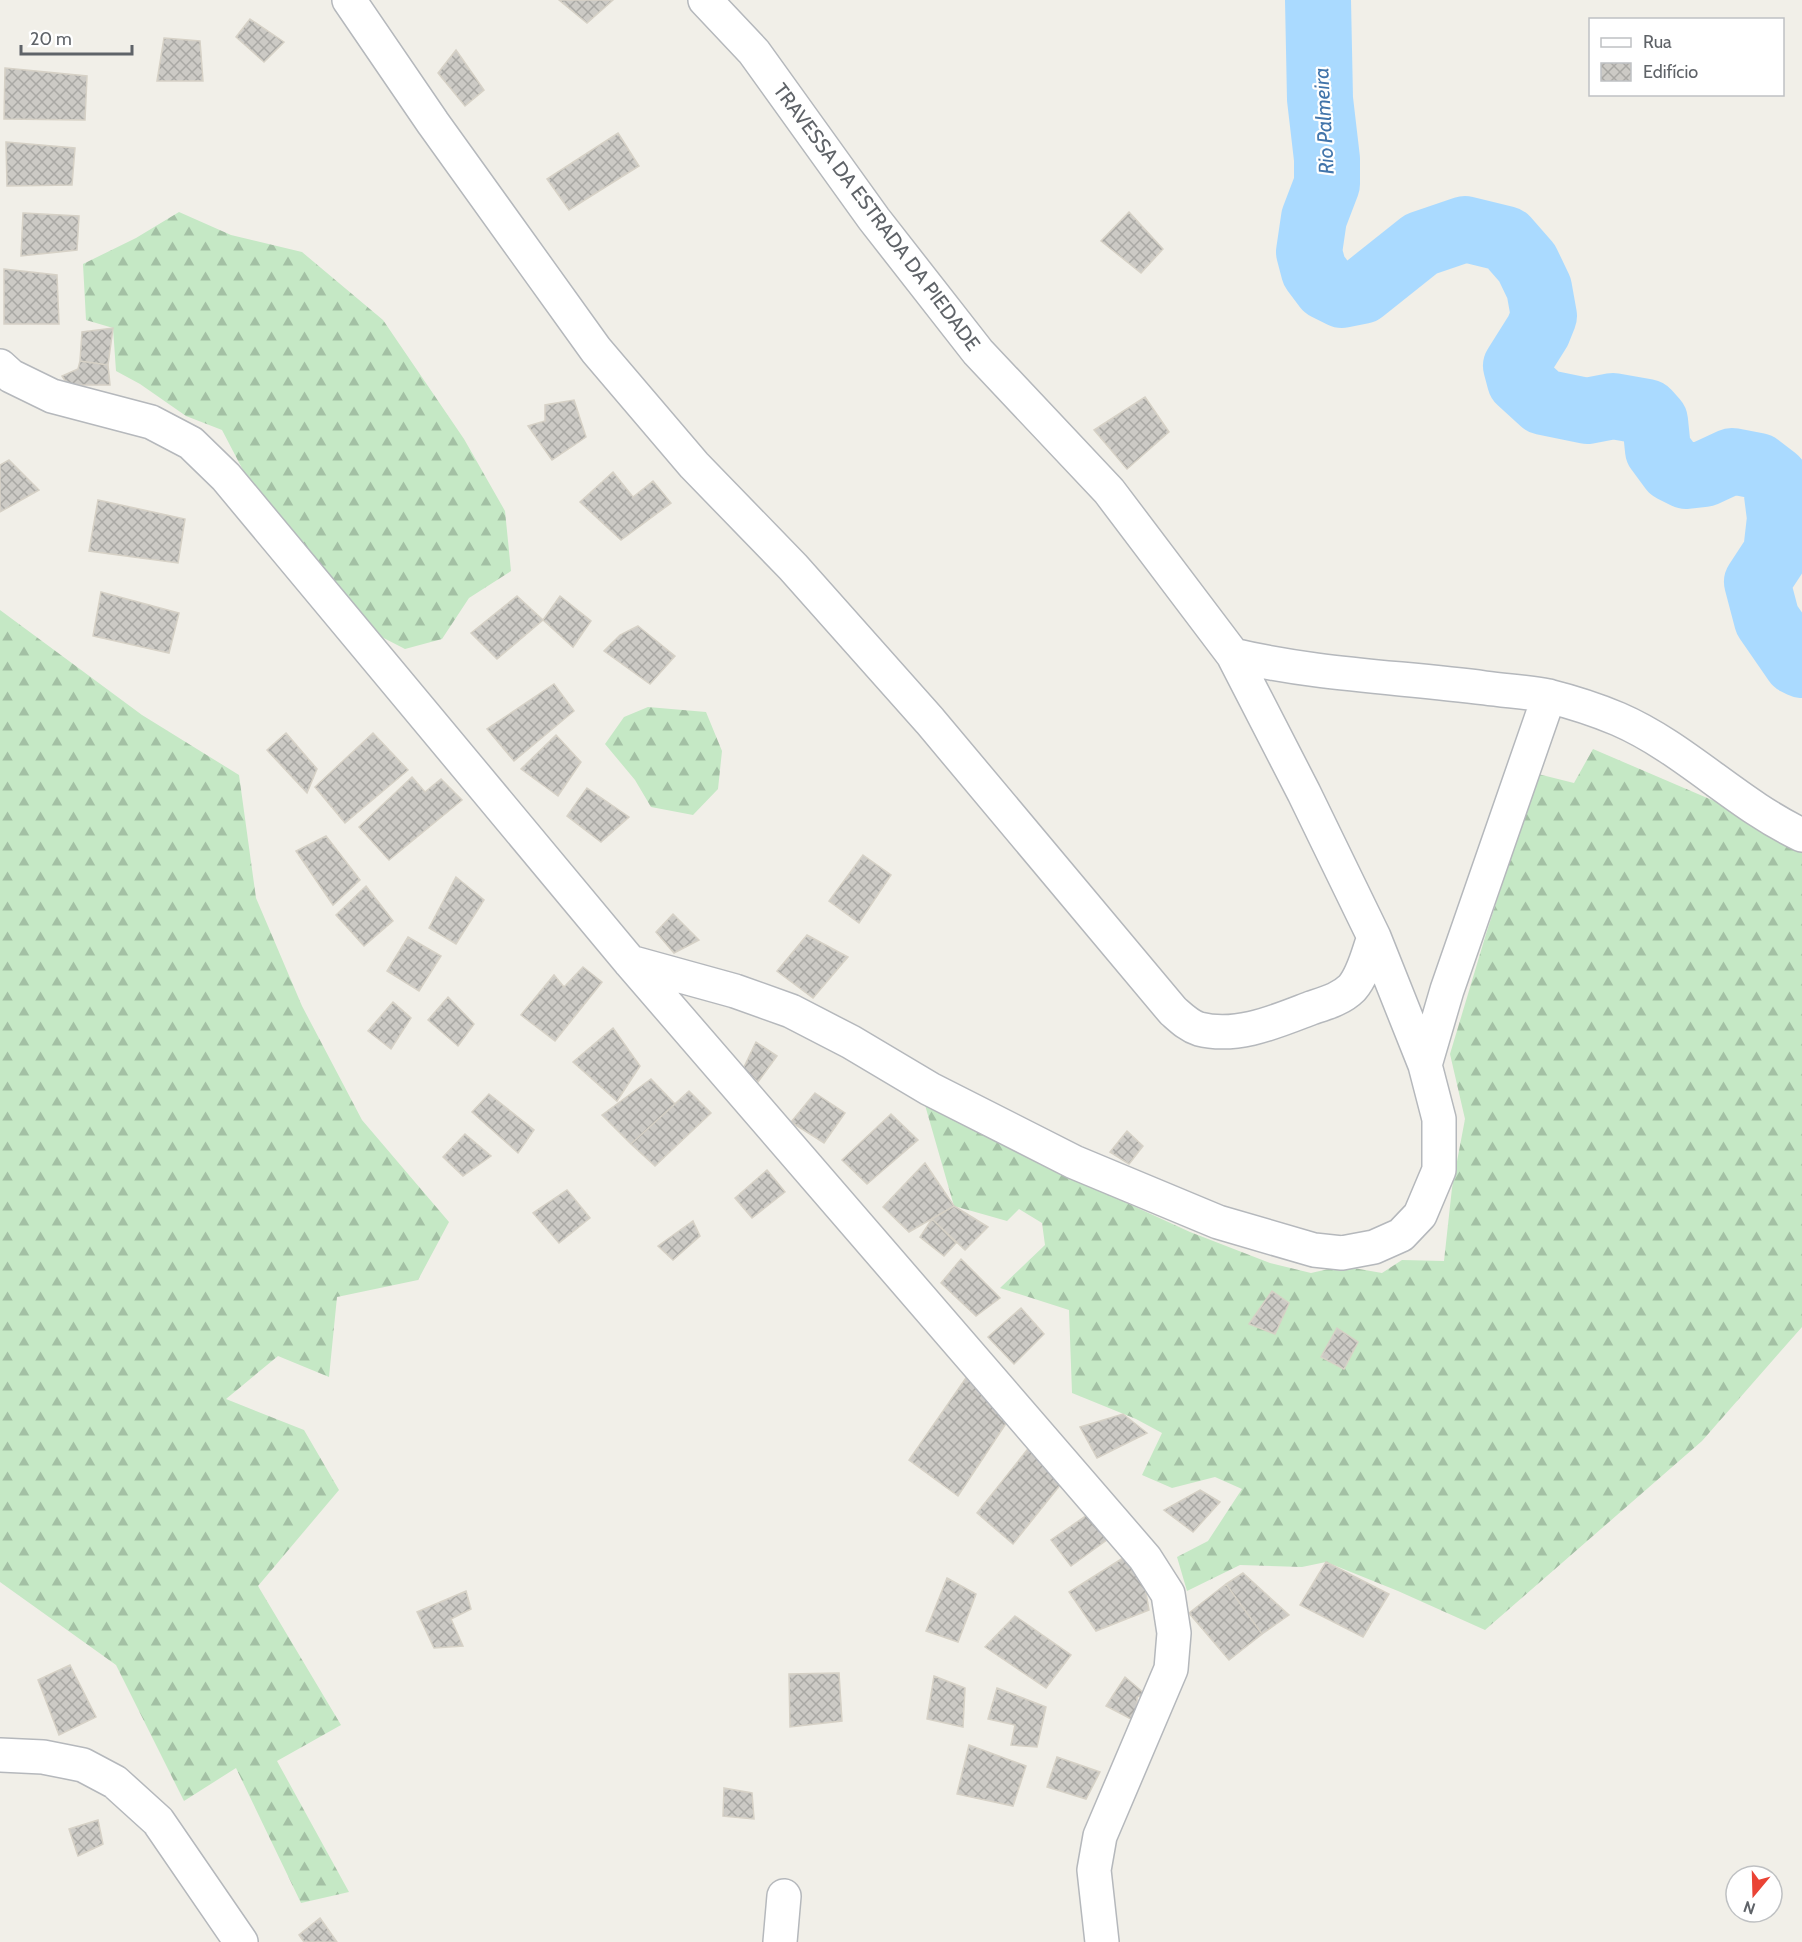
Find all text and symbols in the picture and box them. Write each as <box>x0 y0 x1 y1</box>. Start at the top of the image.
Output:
scale bar <box>21 18 132 56</box>
legend <box>1589 18 1784 96</box>
text: 20 m <box>30 28 72 50</box>
text: Rua <box>1643 31 1672 53</box>
text: Edifício <box>1643 61 1698 83</box>
water label: Rio Palmeira <box>1308 67 1339 175</box>
street label: TRAVESSA DA ESTRADA DA PIEDADE <box>769 79 985 355</box>
north arrow <box>1724 1864 1784 1924</box>
text: N <box>1741 1897 1758 1919</box>

